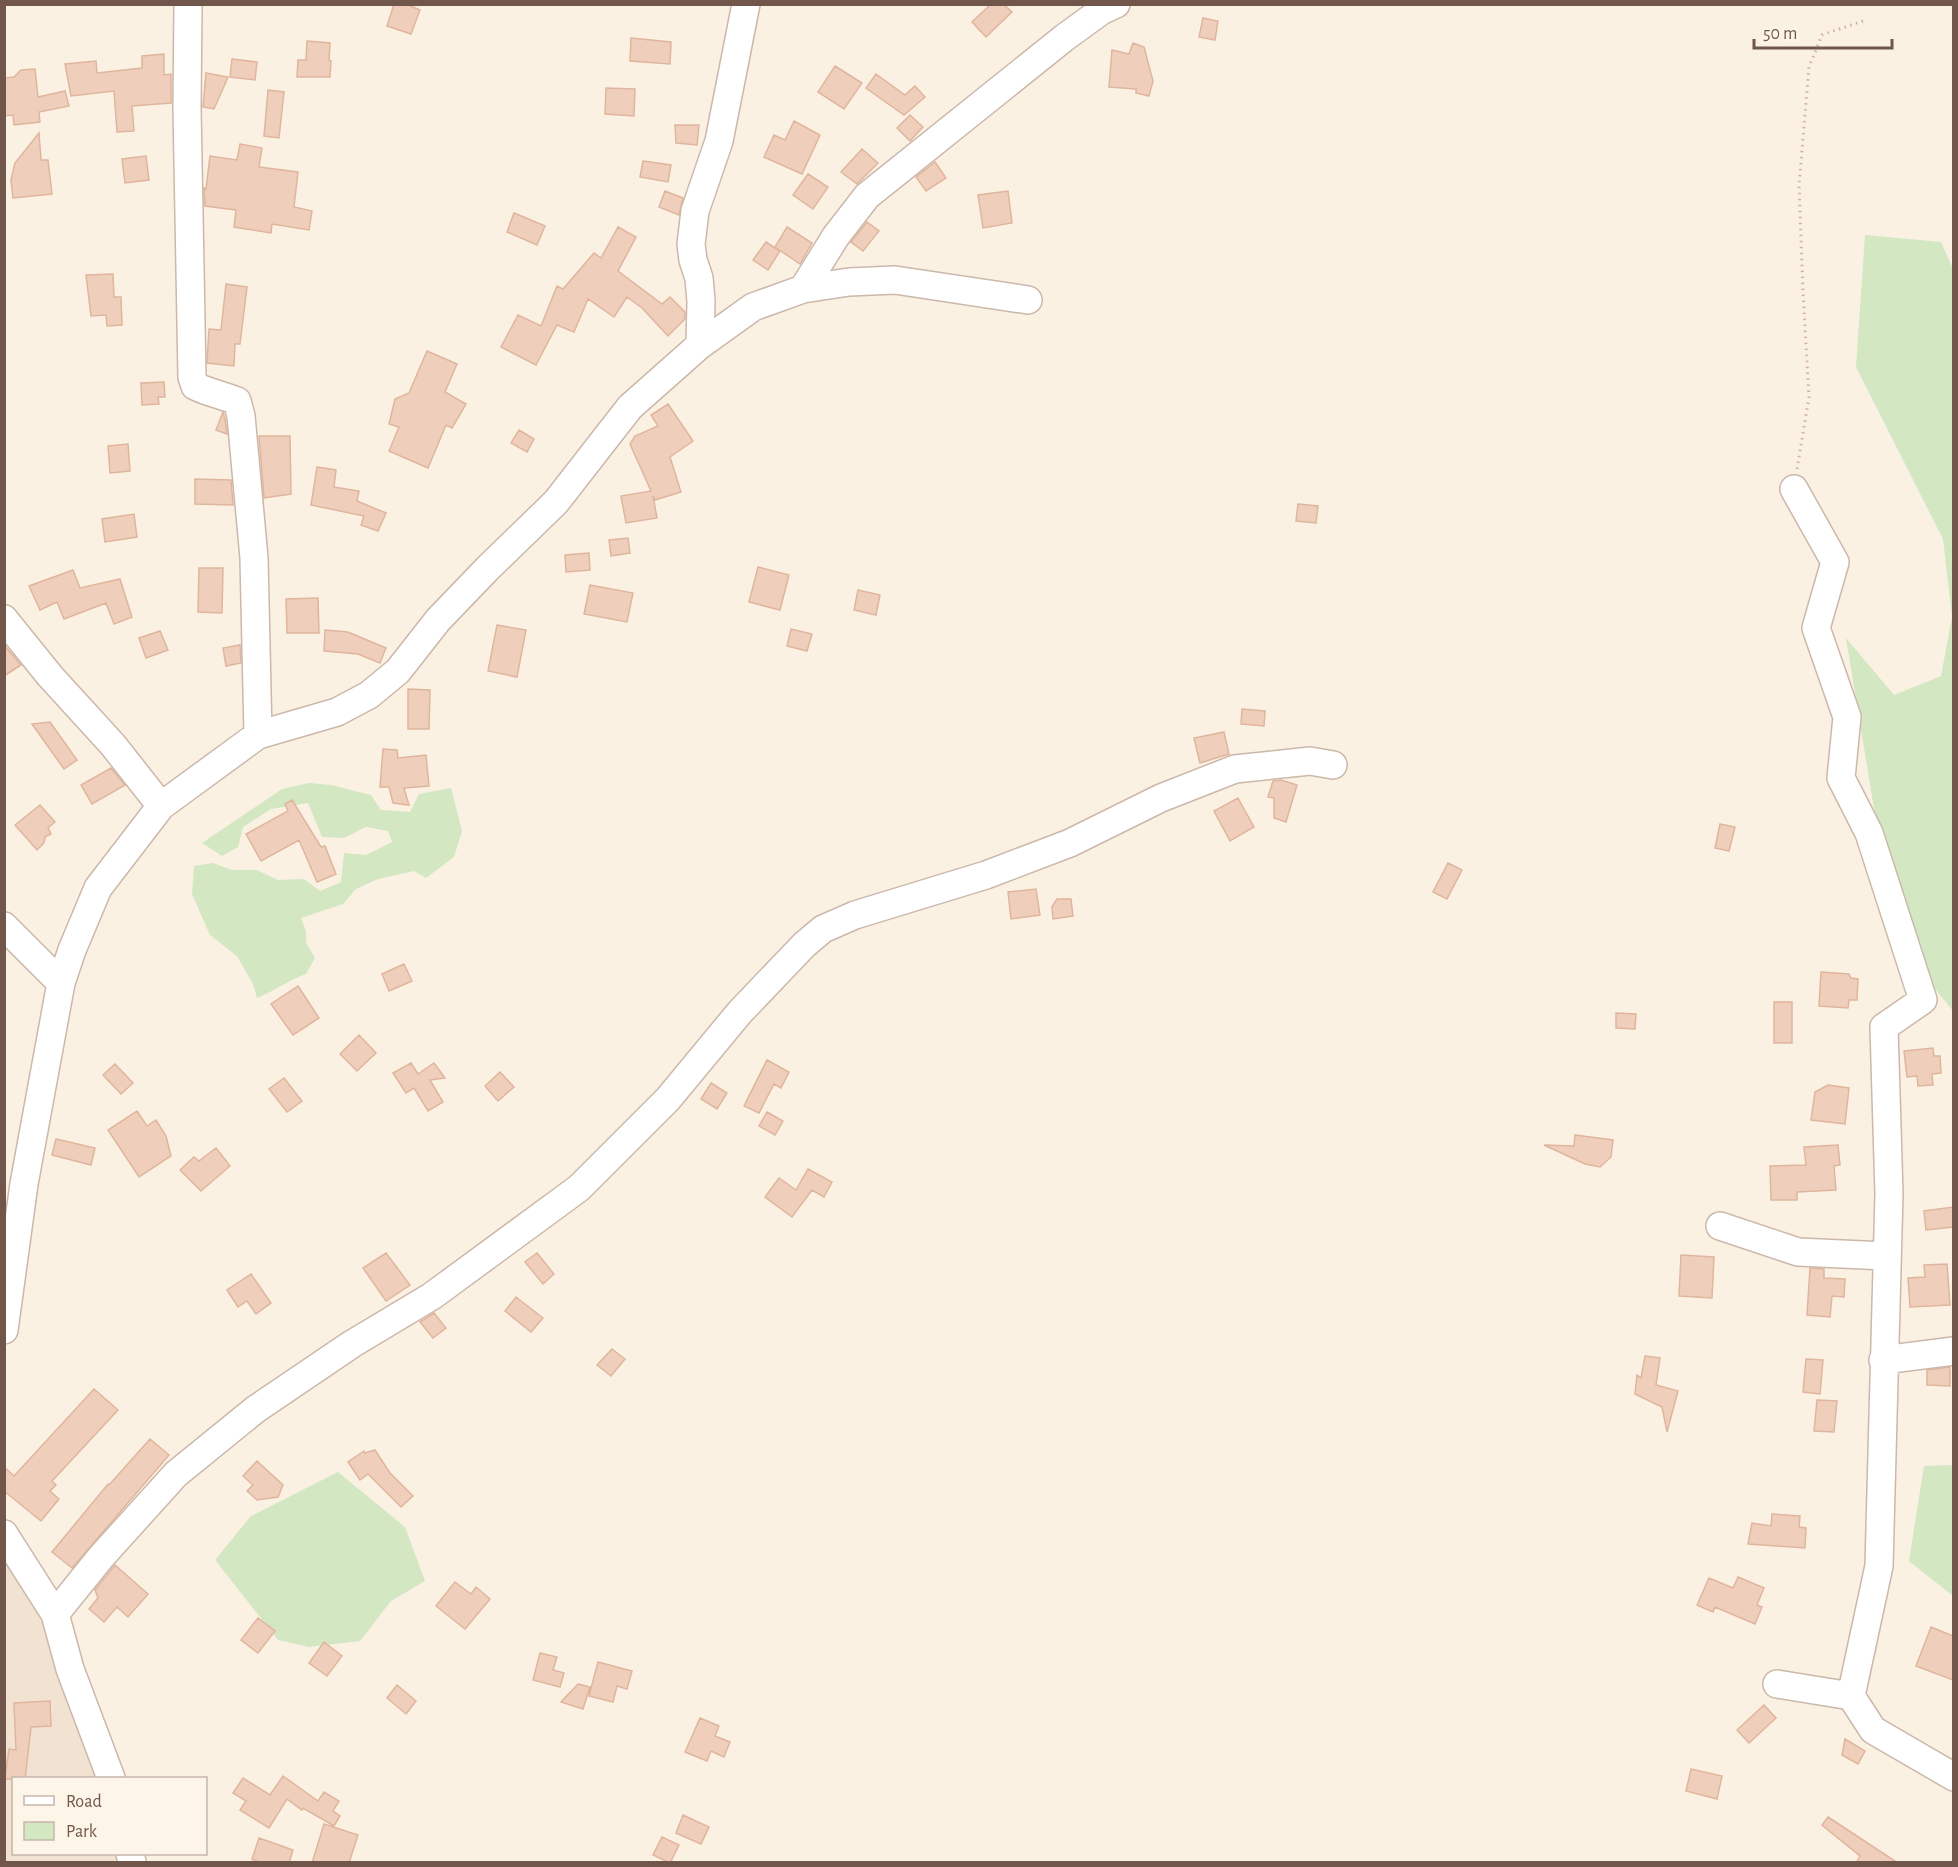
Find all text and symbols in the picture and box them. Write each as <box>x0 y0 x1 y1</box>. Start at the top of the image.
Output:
scale bar <box>1754 12 1892 50</box>
text: 50 m <box>1763 25 1797 43</box>
legend <box>12 1777 207 1855</box>
text: Road <box>66 1793 102 1811</box>
text: Park <box>66 1823 98 1841</box>

